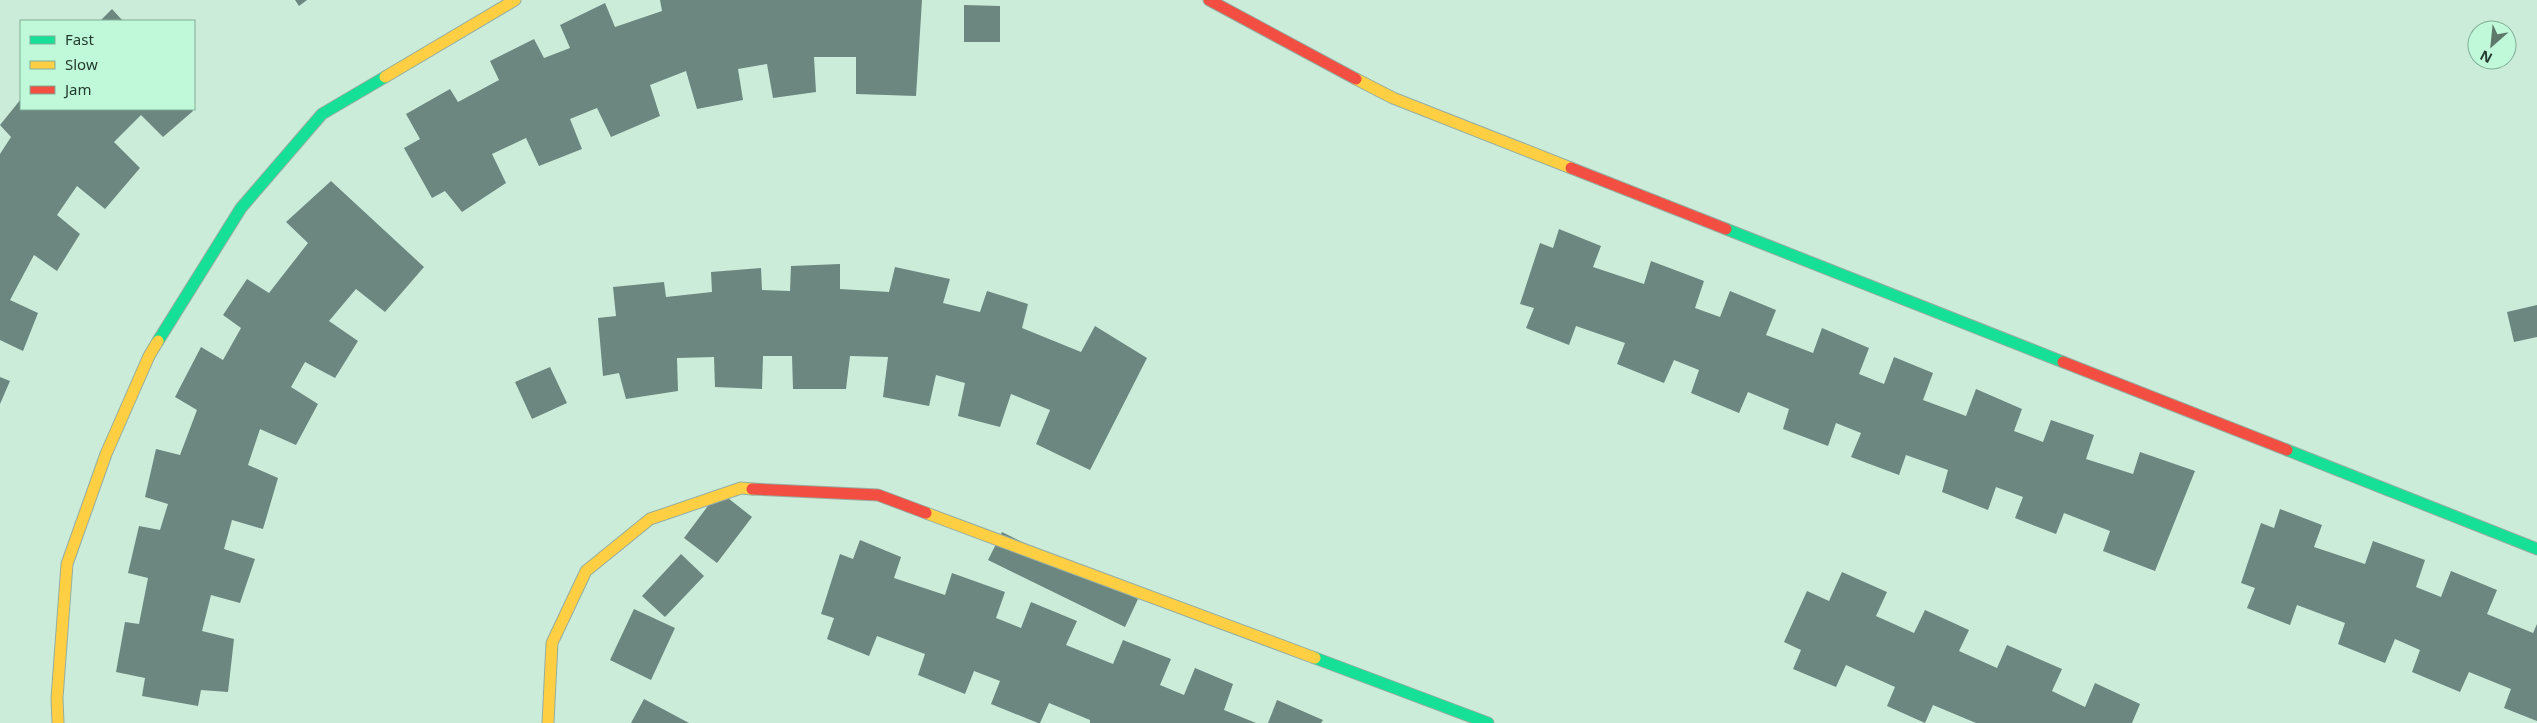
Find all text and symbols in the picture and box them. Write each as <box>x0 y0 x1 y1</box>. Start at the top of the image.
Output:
legend <box>20 20 195 110</box>
north arrow <box>2467 20 2517 70</box>
text: Fast <box>65 29 94 49</box>
text: N <box>2476 46 2495 68</box>
text: Slow <box>65 54 98 74</box>
text: Jam <box>63 79 92 99</box>

